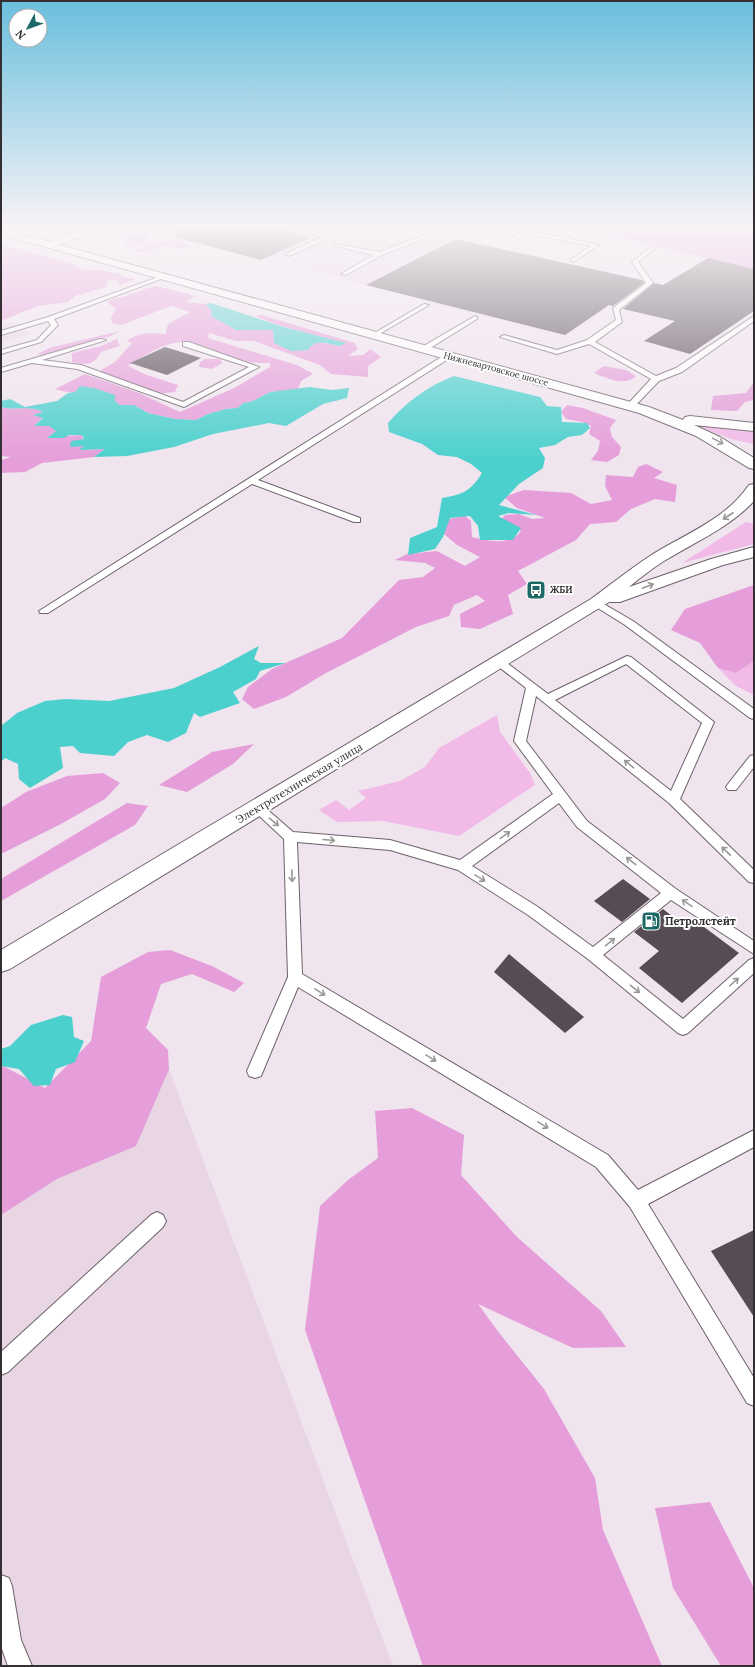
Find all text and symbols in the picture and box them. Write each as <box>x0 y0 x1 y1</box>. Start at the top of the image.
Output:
north arrow <box>8 8 48 48</box>
text: N <box>12 26 29 42</box>
street label: Нижневартовское шоссе <box>442 349 550 388</box>
one-way arrow <box>712 438 724 446</box>
one-way arrow <box>722 512 734 520</box>
bus stop icon: ЖБИ <box>525 579 547 601</box>
one-way arrow <box>641 582 654 589</box>
place label: ЖБИ <box>550 584 573 595</box>
street label: Электротехническая улица <box>233 739 365 826</box>
one-way arrow <box>623 760 634 769</box>
one-way arrow <box>269 817 280 826</box>
one-way arrow <box>499 831 510 839</box>
one-way arrow <box>322 836 335 844</box>
one-way arrow <box>721 846 731 856</box>
one-way arrow <box>626 857 637 866</box>
one-way arrow <box>288 869 295 882</box>
one-way arrow <box>475 873 486 882</box>
one-way arrow <box>682 899 693 907</box>
fuel station icon: Петролстейт <box>640 910 662 932</box>
place label: Петролстейт <box>665 914 736 928</box>
one-way arrow <box>604 938 615 947</box>
one-way arrow <box>728 978 738 987</box>
one-way arrow <box>629 984 640 993</box>
one-way arrow <box>314 988 326 996</box>
one-way arrow <box>425 1055 437 1063</box>
one-way arrow <box>537 1121 548 1129</box>

